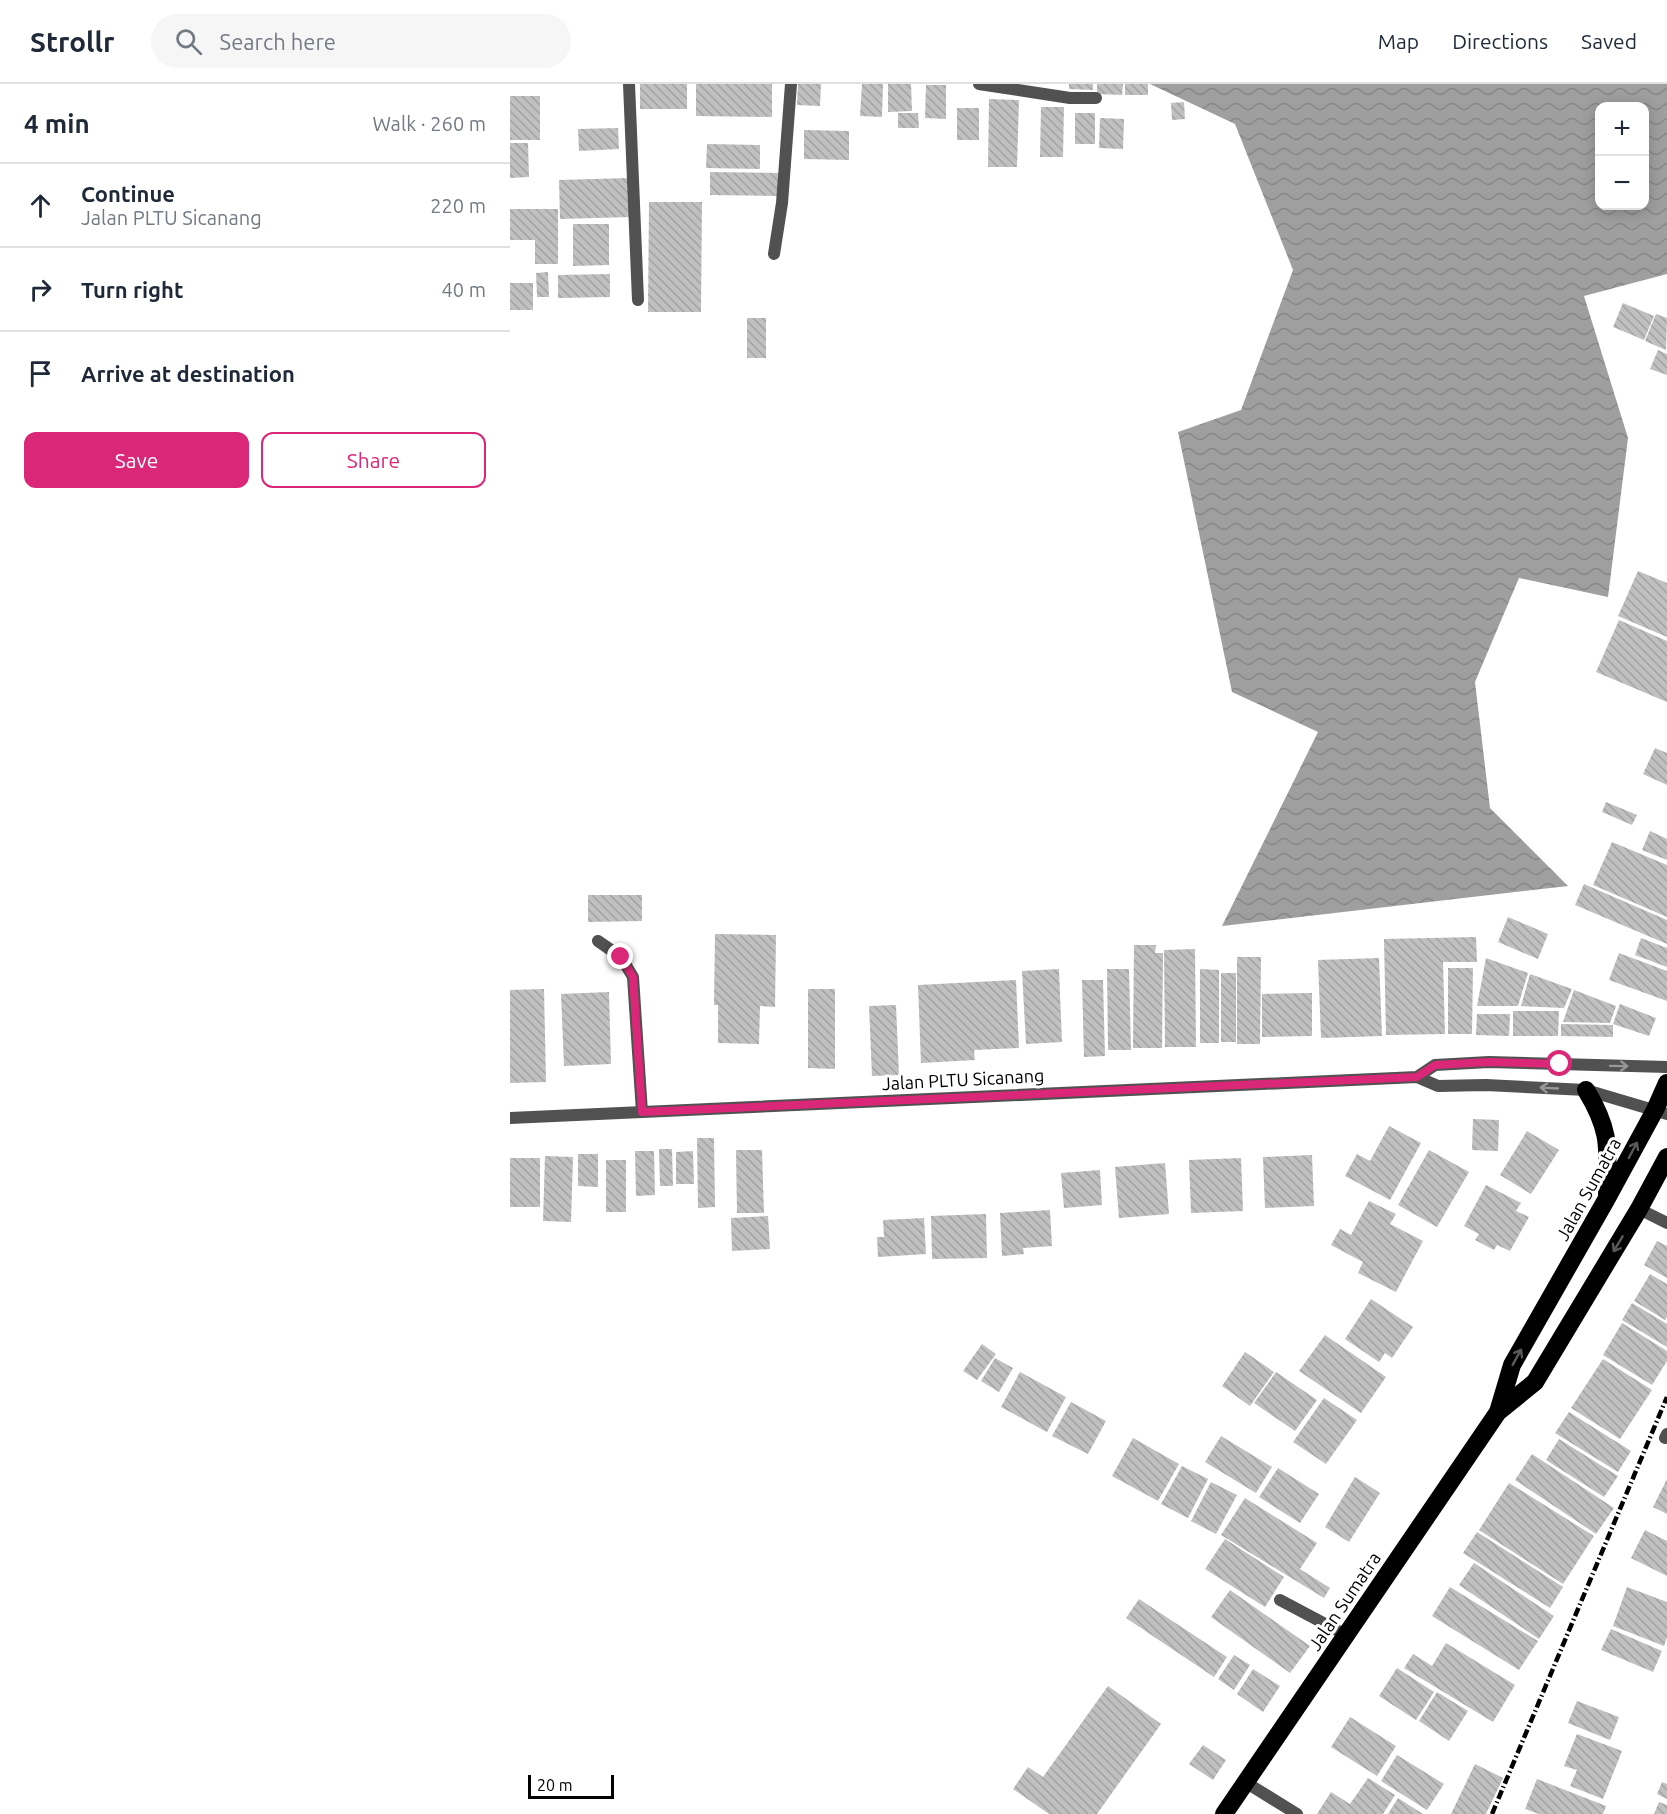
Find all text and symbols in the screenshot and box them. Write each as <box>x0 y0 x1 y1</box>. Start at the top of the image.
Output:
search box <box>151 14 571 68</box>
icon: search <box>172 25 205 58</box>
text: Strollr <box>30 26 115 57</box>
text: Search here <box>220 29 336 54</box>
text: Map <box>1378 29 1419 53</box>
text: Directions <box>1452 29 1548 53</box>
text: Saved <box>1581 29 1637 53</box>
map controls <box>1595 102 1649 210</box>
button: + <box>1595 102 1649 156</box>
text: 4 min <box>24 109 90 138</box>
text: Walk · 260 m <box>373 112 486 135</box>
button: − <box>1595 156 1649 210</box>
text: Continue <box>81 181 175 206</box>
icon: ahead <box>24 189 57 222</box>
text: 220 m <box>430 194 486 217</box>
text: Jalan PLTU Sicanang <box>81 206 262 229</box>
icon: right <box>24 273 57 306</box>
text: Turn right <box>81 277 183 302</box>
text: 40 m <box>442 278 486 301</box>
icon: arrive <box>24 357 57 390</box>
text: Arrive at destination <box>81 361 295 386</box>
button: Save <box>24 432 249 488</box>
button: Share <box>261 432 486 488</box>
route end <box>607 943 633 969</box>
route start <box>1546 1050 1572 1076</box>
one-way arrow <box>1608 1060 1628 1071</box>
street label: Jalan PLTU Sicanang <box>881 1065 1045 1093</box>
one-way arrow <box>1540 1083 1560 1094</box>
street label: Jalan Sumatra <box>1552 1134 1624 1244</box>
one-way arrow <box>1627 1142 1639 1159</box>
one-way arrow <box>1611 1235 1623 1252</box>
one-way arrow <box>1512 1348 1523 1366</box>
street label: Jalan Sumatra <box>1304 1548 1384 1654</box>
scale bar <box>528 1772 614 1800</box>
text: 20 m <box>537 1776 573 1794</box>

